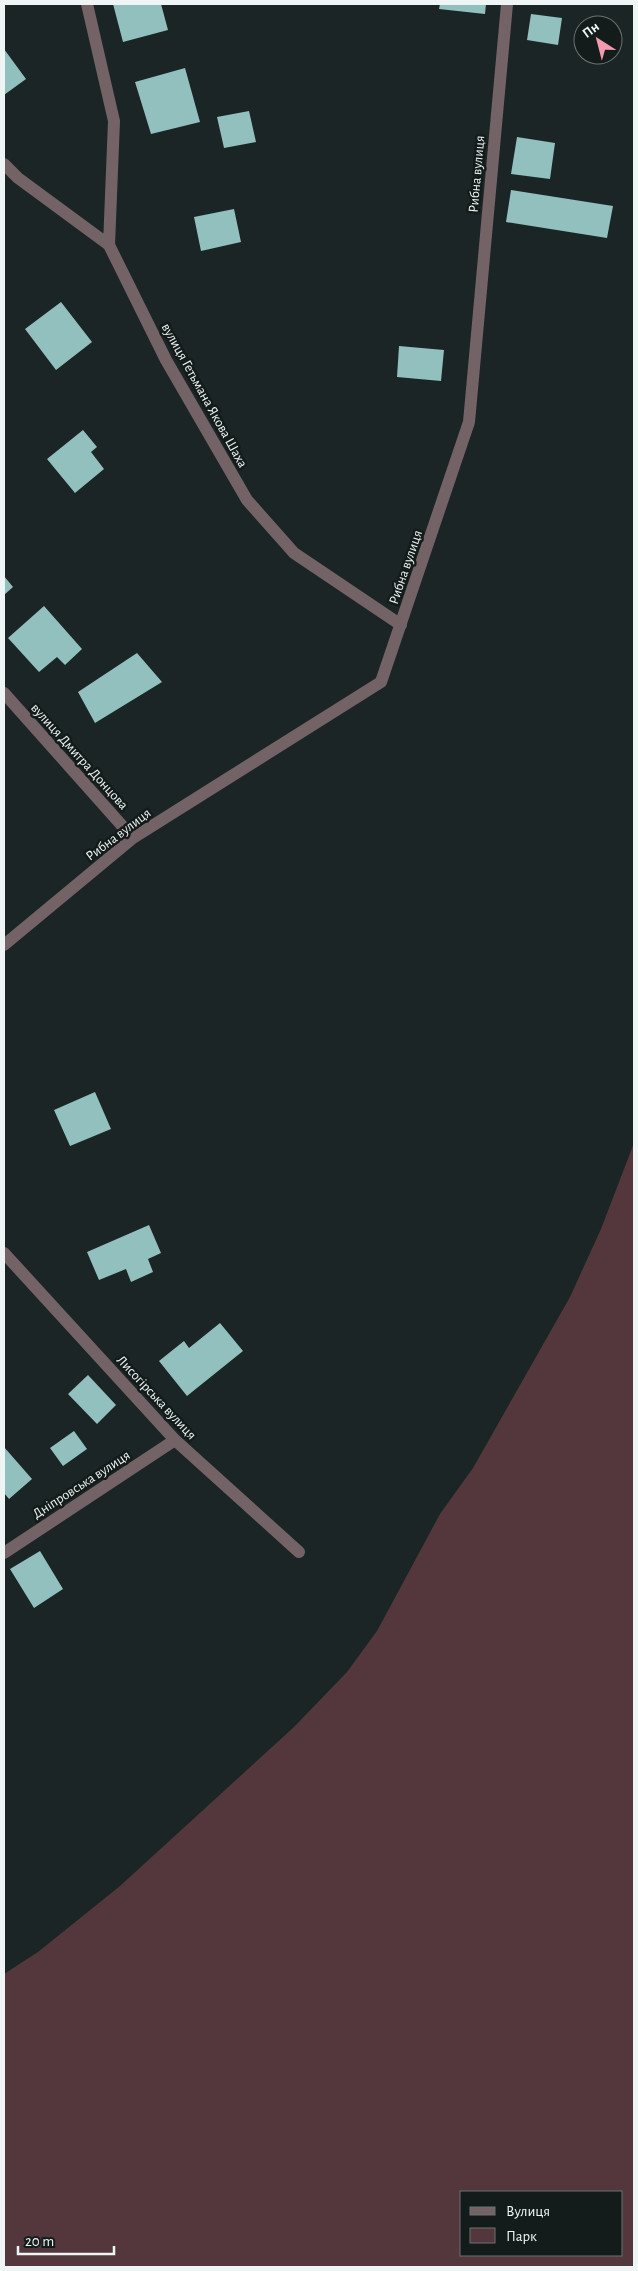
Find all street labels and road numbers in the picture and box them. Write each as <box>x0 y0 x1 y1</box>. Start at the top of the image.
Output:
street label: Рибна вулиця <box>467 135 487 213</box>
street label: вулиця Гетьмана Якова Шаха <box>159 321 250 470</box>
street label: Рибна вулиця <box>387 528 425 606</box>
street label: вулиця Дмитра Донцова <box>28 701 131 813</box>
street label: Рибна вулиця <box>83 806 154 864</box>
street label: Лисогірська вулиця <box>114 1353 199 1442</box>
street label: Дніпровська вулиця <box>30 1448 133 1522</box>

